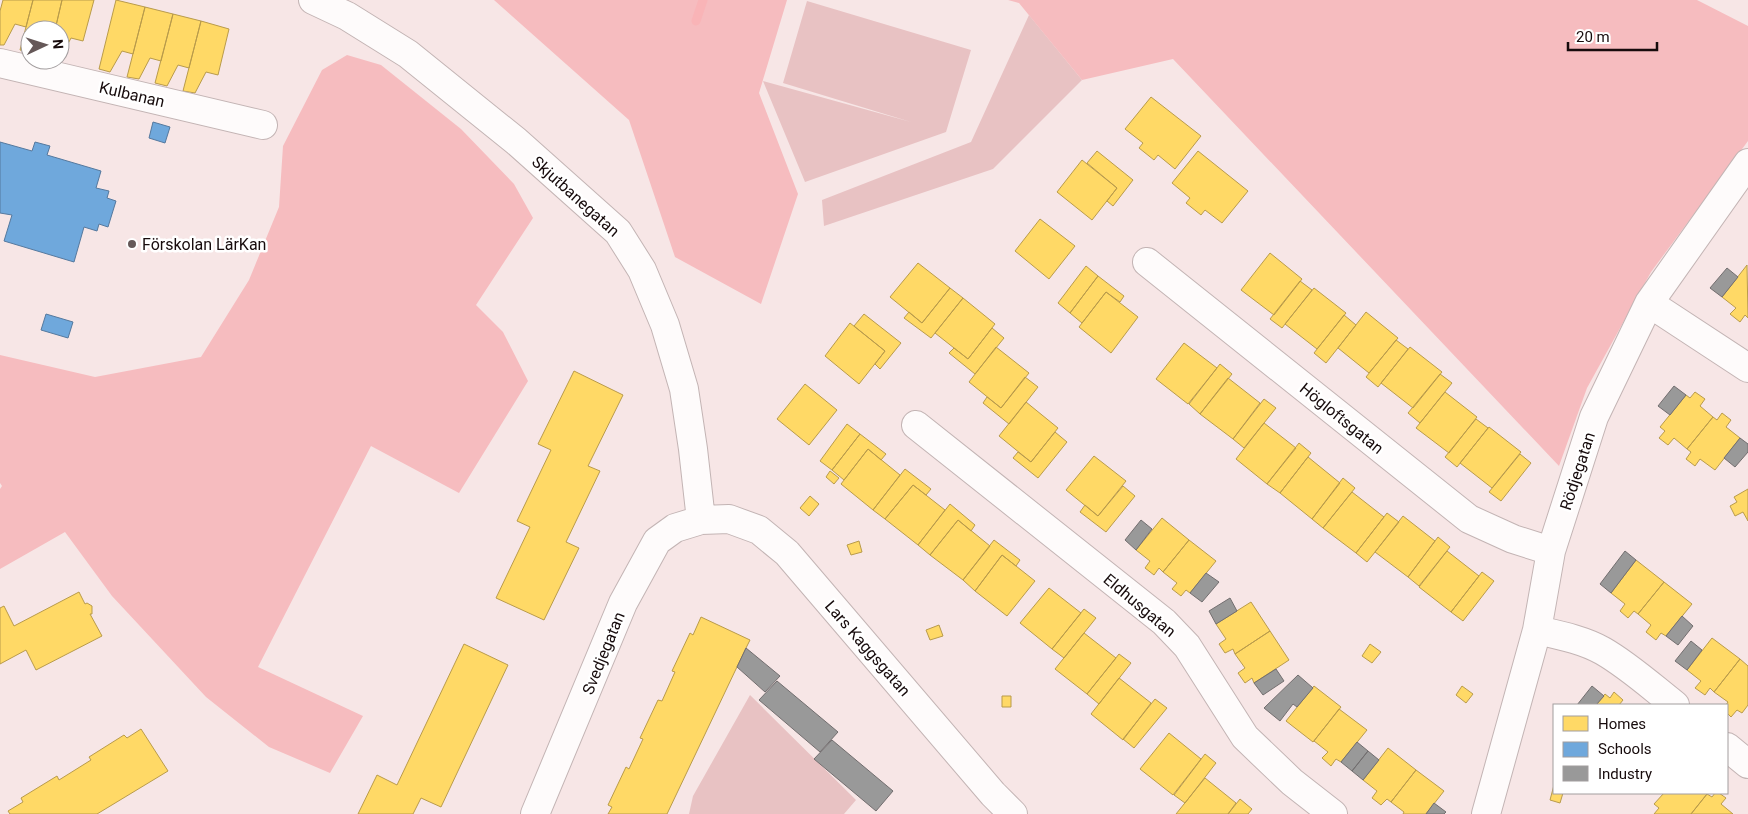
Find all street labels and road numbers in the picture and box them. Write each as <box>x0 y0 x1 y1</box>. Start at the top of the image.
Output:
street label: Kulbanan <box>97 78 166 111</box>
street label: Skjutbanegatan <box>528 152 623 241</box>
street label: Högloftsgatan <box>1296 379 1387 458</box>
street label: Rödjegatan <box>1556 430 1599 513</box>
street label: Eldhusgatan <box>1100 570 1180 641</box>
street label: Lars Kaggsgatan <box>821 597 914 700</box>
street label: Svedjegatan <box>578 609 629 697</box>

